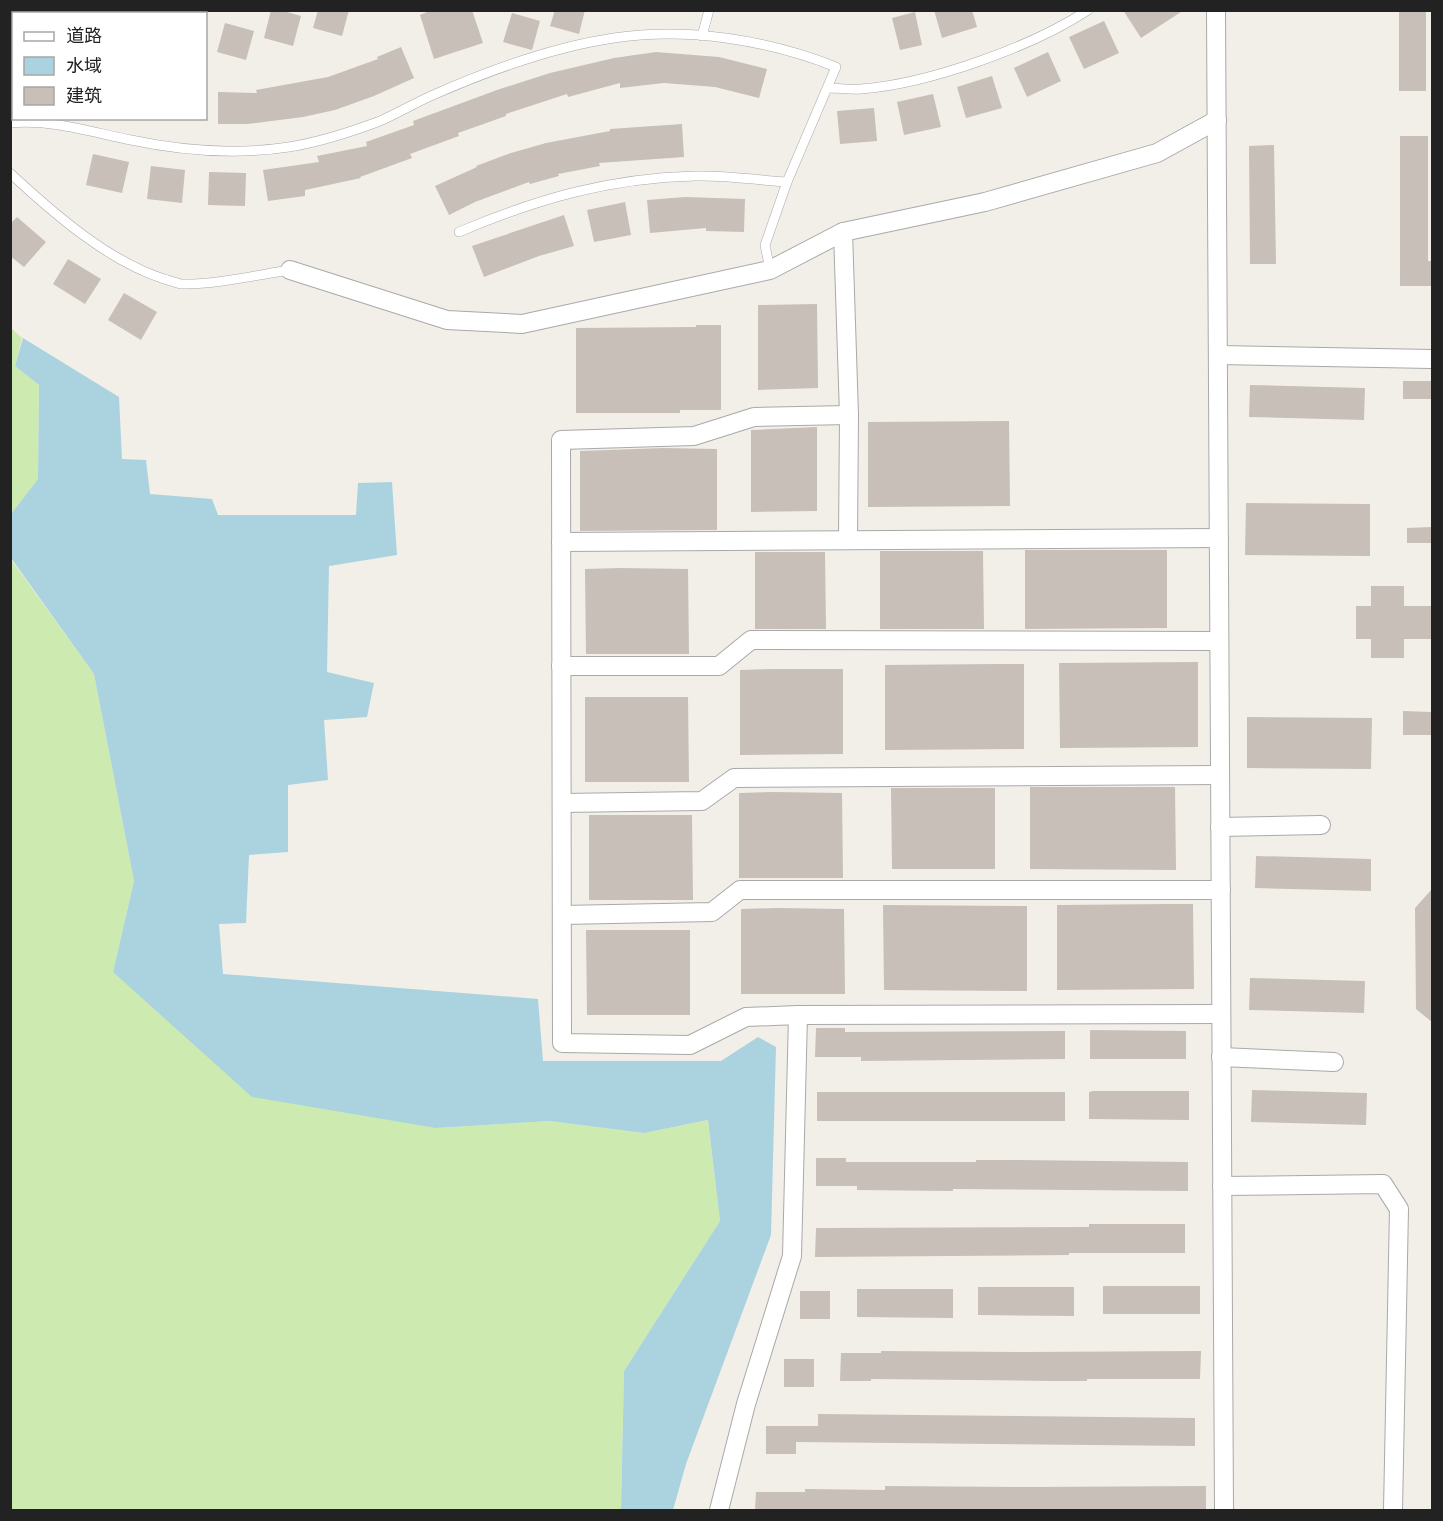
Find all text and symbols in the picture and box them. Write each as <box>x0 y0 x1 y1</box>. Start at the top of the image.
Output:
legend <box>12 12 207 120</box>
text: 道路 <box>66 25 102 46</box>
text: 水域 <box>66 55 102 76</box>
text: 建筑 <box>66 85 102 106</box>

